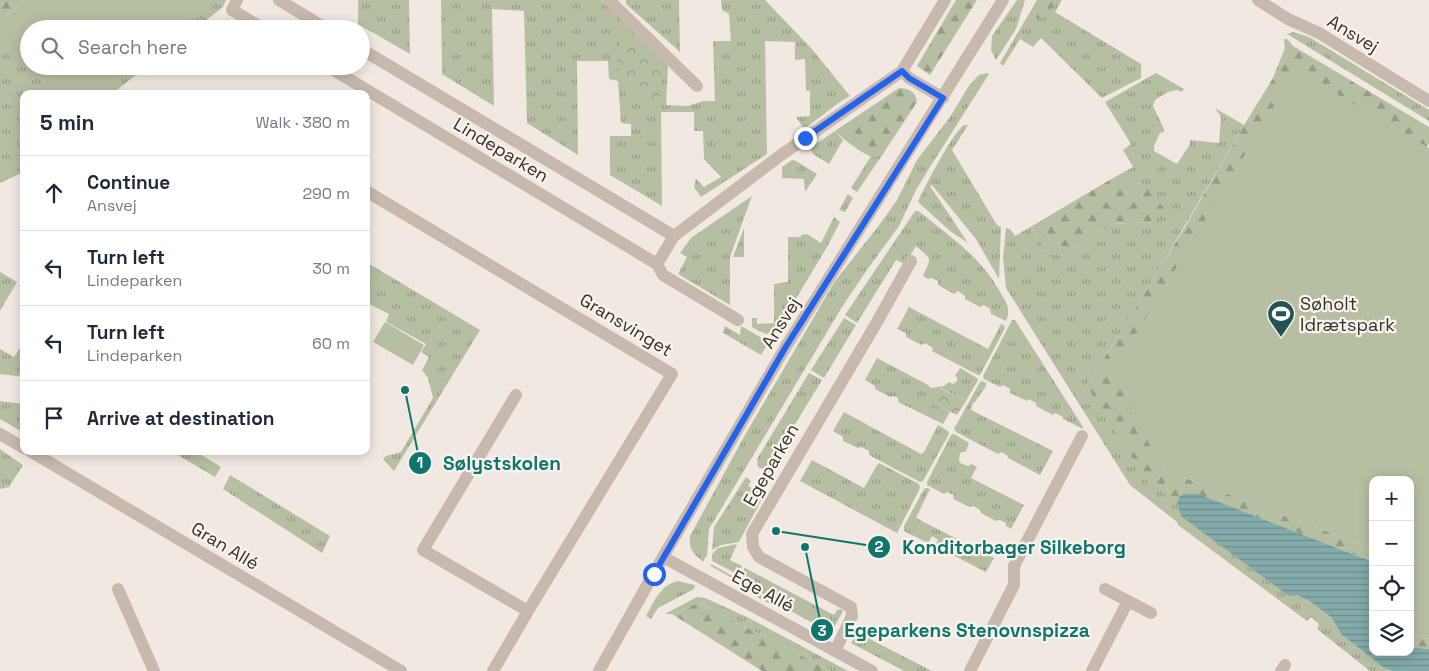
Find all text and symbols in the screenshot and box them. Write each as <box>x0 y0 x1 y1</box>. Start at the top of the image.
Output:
street label: Ansvej <box>1323 9 1383 58</box>
search box <box>20 20 370 75</box>
icon: search <box>38 34 66 62</box>
text: Search here <box>78 35 188 60</box>
text: 5 min <box>40 109 94 136</box>
text: Walk · 380 m <box>255 112 350 133</box>
street label: Lindeparken <box>449 112 553 187</box>
route end <box>794 127 817 150</box>
text: Continue <box>87 170 170 195</box>
icon: ahead <box>40 179 68 207</box>
text: 290 m <box>302 183 350 204</box>
text: Ansvej <box>87 195 137 216</box>
text: Turn left <box>87 245 165 270</box>
icon: left <box>40 254 68 282</box>
text: 30 m <box>312 258 350 279</box>
text: Lindeparken <box>87 270 182 291</box>
street label: Gransvinget <box>576 288 677 361</box>
place label: Søholt Idrætspark <box>1300 292 1395 336</box>
street label: Ansvej <box>756 293 805 353</box>
sports icon: Søholt Idrætspark <box>1266 299 1296 338</box>
text: Turn left <box>87 320 165 345</box>
icon: left <box>40 329 68 357</box>
text: 60 m <box>312 333 350 354</box>
text: Lindeparken <box>87 345 182 366</box>
icon: arrive <box>40 404 68 432</box>
text: Arrive at destination <box>87 406 275 431</box>
street label: Egeparken <box>738 419 804 510</box>
callout: Sølystskolen <box>408 446 571 480</box>
text: Sølystskolen <box>443 451 561 476</box>
text: 1 <box>417 453 423 472</box>
map controls <box>1369 476 1414 656</box>
button: + <box>1369 476 1414 521</box>
street label: Gran Allé <box>187 516 263 575</box>
button: − <box>1369 521 1414 566</box>
callout: Konditorbager Silkeborg <box>867 530 1136 564</box>
text: Konditorbager Silkeborg <box>902 535 1126 560</box>
text: 2 <box>875 537 884 556</box>
route start <box>643 563 666 586</box>
street label: Ege Allé <box>728 564 798 617</box>
button: locate <box>1369 566 1414 611</box>
button: layers <box>1369 611 1414 656</box>
callout: Egeparkens Stenovnspizza <box>809 613 1100 647</box>
text: Egeparkens Stenovnspizza <box>844 618 1090 643</box>
text: 3 <box>817 621 827 640</box>

